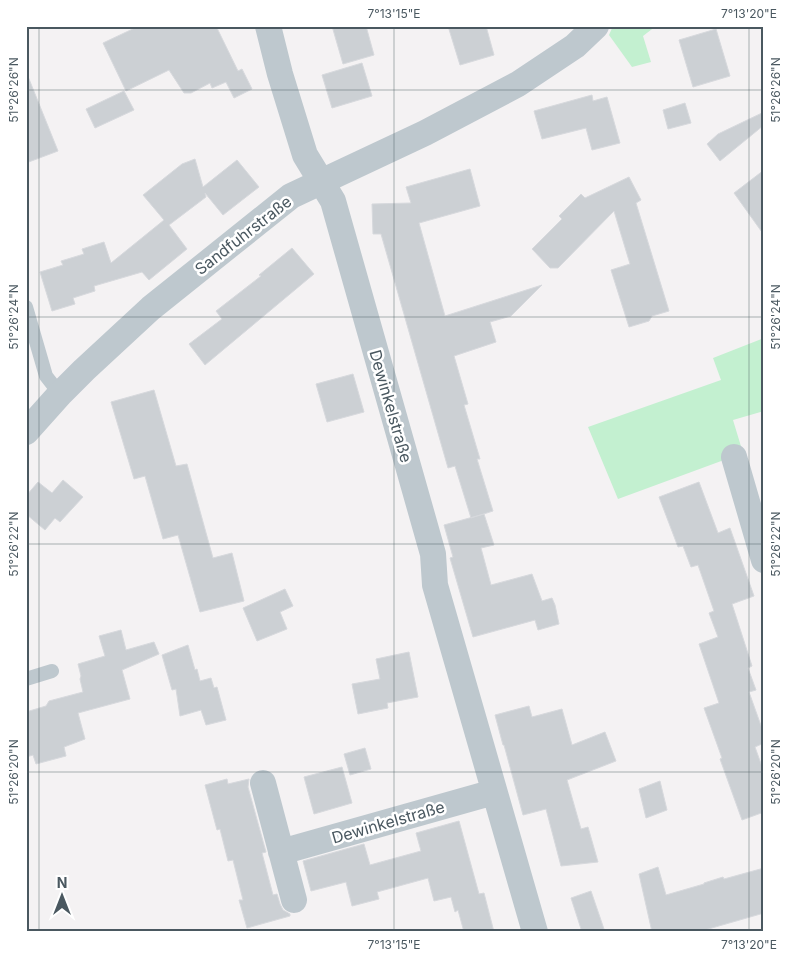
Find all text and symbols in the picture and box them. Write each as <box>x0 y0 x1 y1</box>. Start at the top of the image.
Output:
text: 7°13'15"E <box>367 6 421 21</box>
text: 7°13'20"E <box>721 6 777 21</box>
text: 51°26'26"N <box>6 57 21 123</box>
text: 51°26'26"N <box>768 57 783 123</box>
street label: Sandfuhrstraße <box>191 191 295 279</box>
text: 51°26'24"N <box>6 284 21 350</box>
text: 51°26'24"N <box>768 284 783 350</box>
street label: Dewinkelstraße <box>365 347 417 465</box>
text: 51°26'22"N <box>6 511 21 577</box>
text: 51°26'22"N <box>768 511 783 577</box>
text: 51°26'20"N <box>6 739 21 805</box>
text: 51°26'20"N <box>768 739 783 805</box>
street label: Dewinkelstraße <box>329 796 447 848</box>
north arrow <box>38 870 88 920</box>
text: N <box>57 874 67 891</box>
text: 7°13'15"E <box>367 937 421 952</box>
text: 7°13'20"E <box>721 937 777 952</box>

